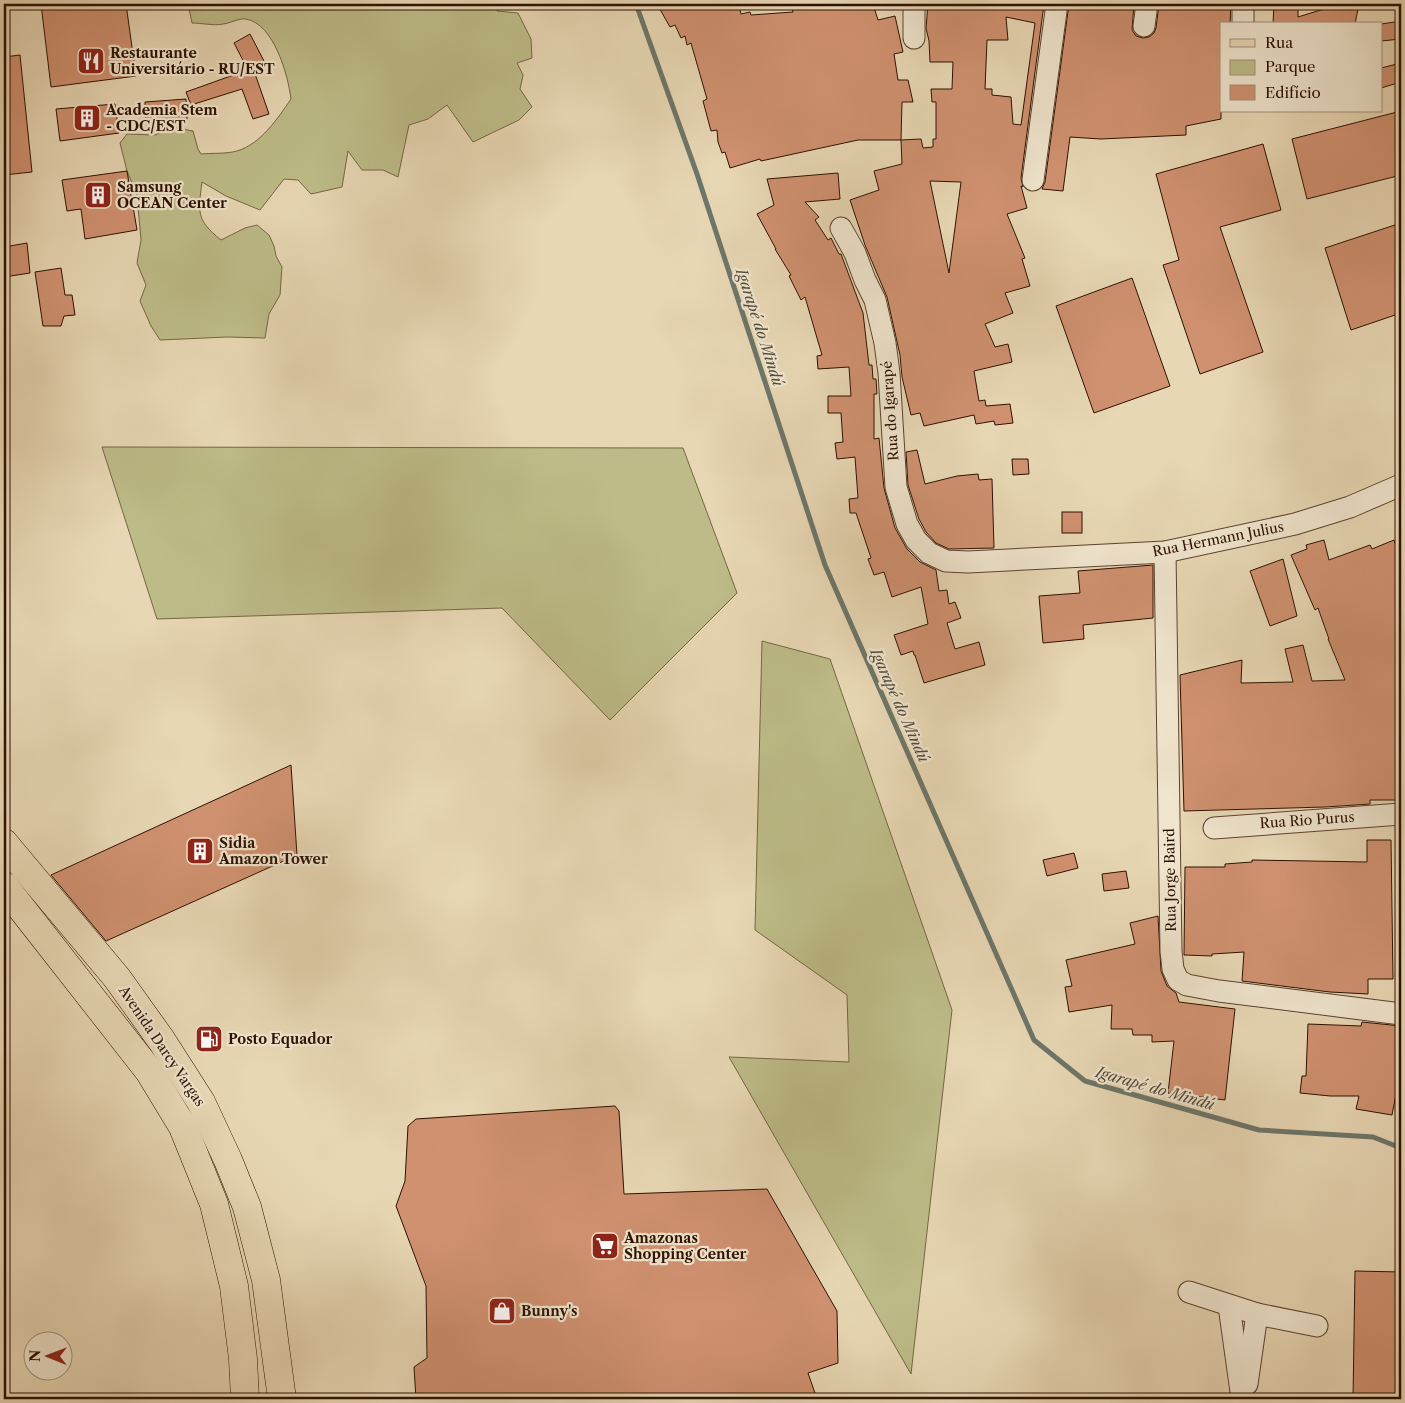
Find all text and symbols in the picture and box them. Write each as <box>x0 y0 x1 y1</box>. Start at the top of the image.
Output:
legend <box>1220 22 1382 112</box>
text: Rua <box>1265 33 1293 52</box>
place label: Restaurante Universitário - RU/EST <box>110 44 275 78</box>
restaurant icon: Restaurante Universitário - RU/EST <box>76 46 106 76</box>
text: Parque <box>1265 57 1315 76</box>
text: Edifício <box>1265 83 1321 102</box>
place label: Academia Stem - CDC/EST <box>105 101 217 135</box>
building icon: Academia Stem - CDC/EST <box>72 103 102 133</box>
place label: Samsung OCEAN Center <box>117 178 227 212</box>
building icon: Samsung OCEAN Center <box>83 180 113 210</box>
water label: Igarapé do Mindú <box>732 265 788 388</box>
street label: Rua do Igarapé <box>878 360 902 462</box>
street label: Rua Hermann Julius <box>1151 517 1285 561</box>
water label: Igarapé do Mindú <box>866 644 934 765</box>
street label: Rua Rio Purus <box>1259 808 1355 832</box>
street label: Rua Jorge Baird <box>1160 828 1180 932</box>
place label: Sidia Amazon Tower <box>218 834 328 868</box>
building icon: Sidia Amazon Tower <box>185 836 215 866</box>
street label: Avenida Darcy Vargas <box>114 981 209 1110</box>
fuel station icon: Posto Equador <box>194 1024 224 1054</box>
place label: Posto Equador <box>228 1030 333 1048</box>
water label: Igarapé do Mindú <box>1093 1062 1217 1114</box>
place label: Amazonas Shopping Center <box>623 1229 747 1263</box>
supermarket icon: Amazonas Shopping Center <box>590 1231 620 1261</box>
shop icon: Bunny's <box>487 1296 517 1326</box>
place label: Bunny's <box>521 1302 578 1320</box>
north arrow <box>22 1330 72 1380</box>
text: N <box>26 1350 44 1362</box>

